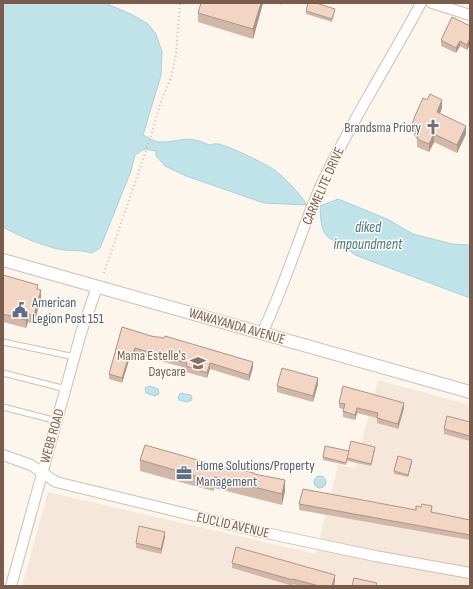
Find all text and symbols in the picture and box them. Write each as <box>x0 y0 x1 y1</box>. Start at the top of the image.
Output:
church icon: Brandsma Priory <box>424 118 442 136</box>
place label: Brandsma Priory <box>344 119 422 136</box>
street label: CARMELITE DRIVE <box>298 144 348 228</box>
water label: diked impoundment <box>334 218 403 254</box>
place label: American Legion Post 151 <box>31 294 104 327</box>
public building icon: American Legion Post 151 <box>11 301 29 319</box>
street label: WAWAYANDA AVENUE <box>187 304 287 348</box>
place label: Mama Estelle's Daycare <box>117 347 186 380</box>
school or university icon: Mama Estelle's Daycare <box>189 354 207 372</box>
street label: WEBB ROAD <box>36 407 68 465</box>
place label: Home Solutions/Property Management <box>196 457 315 490</box>
office icon: Home Solutions/Property Management <box>175 464 193 482</box>
street label: EUCLID AVENUE <box>195 508 271 542</box>

